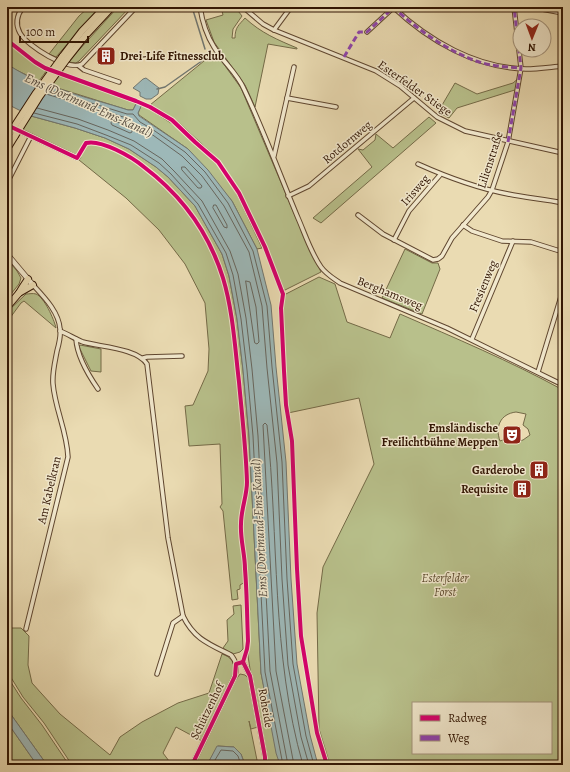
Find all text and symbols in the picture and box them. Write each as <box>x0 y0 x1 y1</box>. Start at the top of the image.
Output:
scale bar <box>20 18 88 44</box>
north arrow <box>512 18 552 58</box>
text: 100 m <box>26 24 55 40</box>
text: N <box>528 40 536 55</box>
building icon: Drei-Life Fitnessclub <box>95 45 117 67</box>
place label: Drei-Life Fitnessclub <box>120 48 224 64</box>
street label: Esterfelder Stiege <box>375 56 455 120</box>
water label: Ems (Dortmund-Ems-Kanal) <box>22 69 156 141</box>
street label: Rotdornweg <box>319 117 375 167</box>
street label: Lilienstraße <box>473 129 507 191</box>
street label: Irisweg <box>397 171 433 209</box>
street label: Fresienweg <box>465 257 501 315</box>
street label: Berghamsweg <box>355 273 425 313</box>
place label: Emsländische Freilichtbühne Meppen <box>382 420 498 450</box>
theatre icon: Emsländische Freilichtbühne Meppen <box>501 424 523 446</box>
street label: Am Kabelkran <box>33 454 65 526</box>
water label: Ems (Dortmund-Ems-Kanal) <box>247 458 271 598</box>
building icon: Garderobe <box>528 459 550 481</box>
place label: Garderobe <box>472 462 525 478</box>
building icon: Requisite <box>511 478 533 500</box>
place label: Requisite <box>461 481 508 497</box>
park label: Esterfelder Forst <box>422 570 469 600</box>
street label: Schützenhof <box>186 678 229 742</box>
street label: Roheide <box>255 687 277 729</box>
legend <box>412 702 552 754</box>
text: Radweg <box>448 710 487 726</box>
text: Weg <box>447 730 470 746</box>

